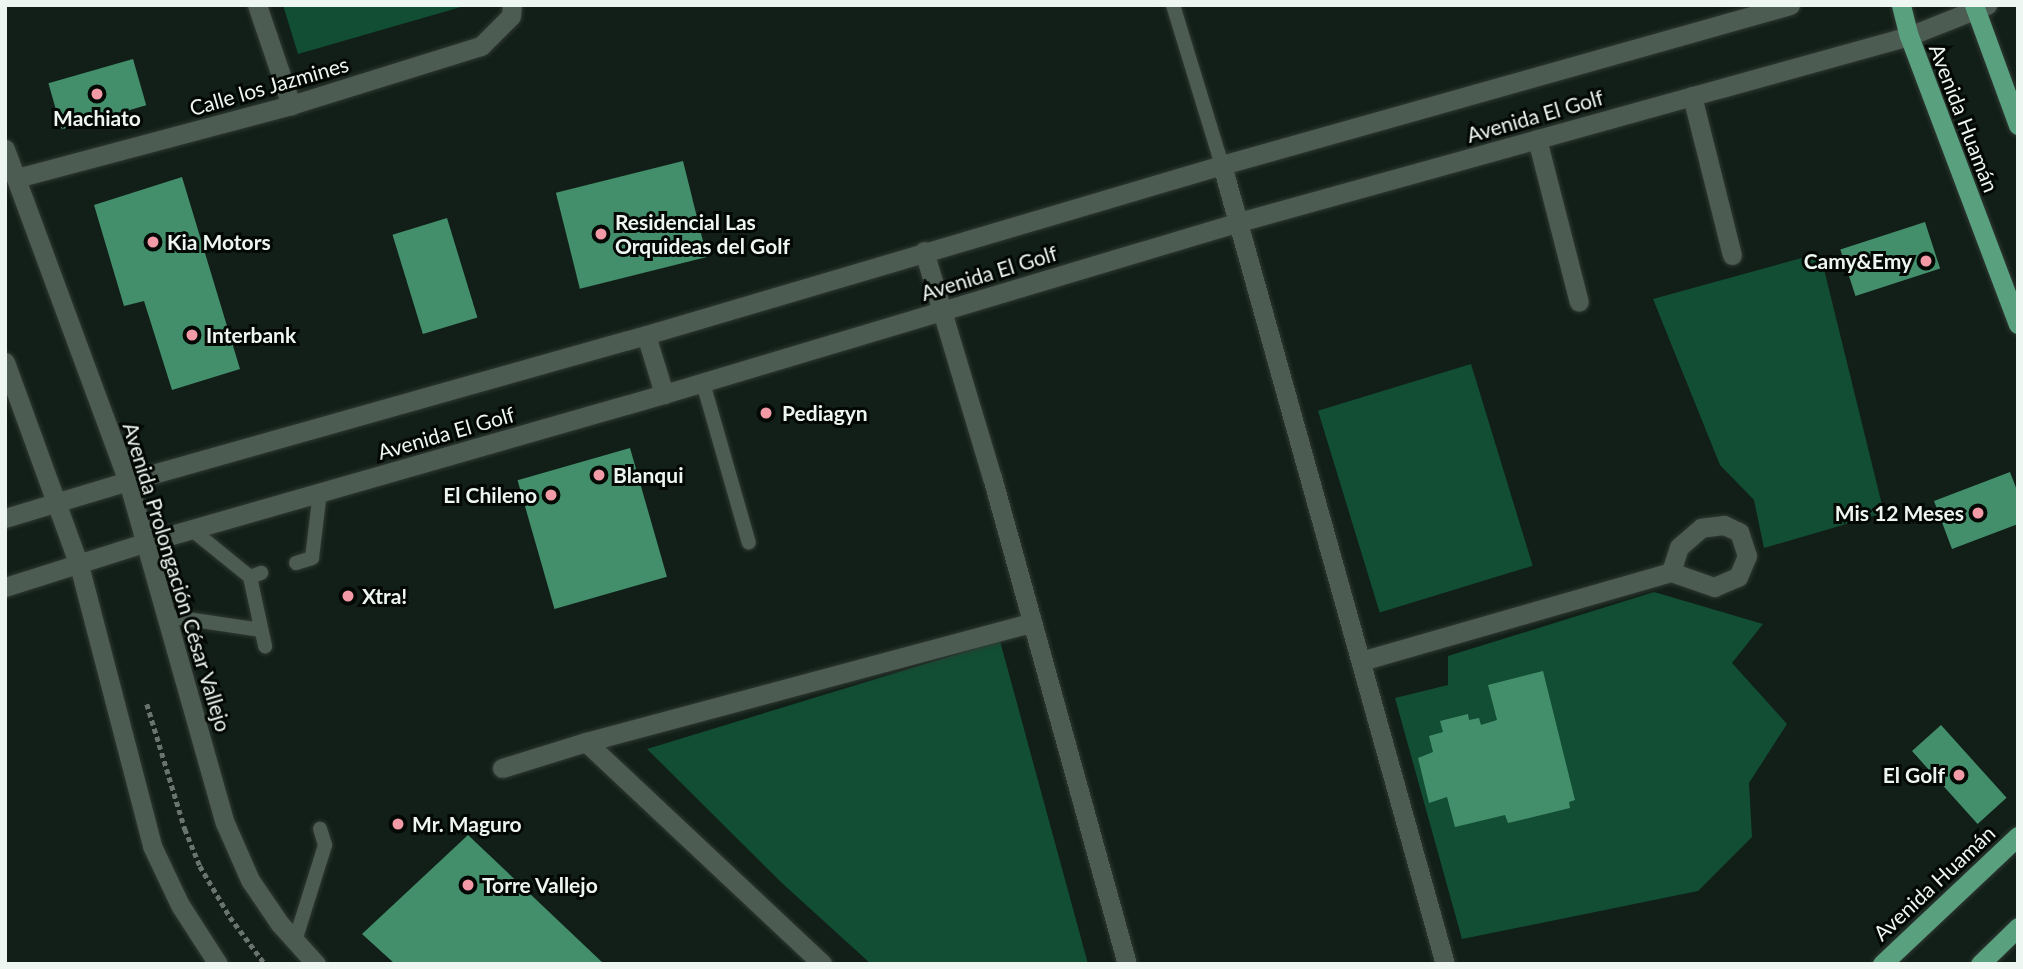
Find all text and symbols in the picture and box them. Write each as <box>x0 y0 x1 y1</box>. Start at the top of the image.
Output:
street label: Avenida Huamán <box>1924 40 2004 196</box>
street label: Calle los Jazmines <box>186 51 352 121</box>
street label: Avenida El Golf <box>1464 84 1606 148</box>
marker: Machiato <box>89 86 105 102</box>
place label: Machiato <box>53 105 141 131</box>
place label: Residencial Las Orquideas del Golf <box>615 209 790 259</box>
marker: Residencial Las Orquideas del Golf <box>593 226 609 242</box>
place label: Kia Motors <box>167 229 271 255</box>
marker: Kia Motors <box>145 234 161 250</box>
street label: Avenida El Golf <box>918 240 1060 306</box>
place label: Camy&Emy <box>1804 248 1912 274</box>
marker: Camy&Emy <box>1918 253 1934 269</box>
place label: Interbank <box>206 322 296 348</box>
marker: Interbank <box>184 327 200 343</box>
place label: Pediagyn <box>782 400 868 426</box>
street label: Avenida El Golf <box>375 401 517 465</box>
marker: Pediagyn <box>756 403 776 423</box>
street label: Avenida Prolongación César Vallejo <box>118 419 236 735</box>
place label: Blanqui <box>613 462 683 488</box>
marker: Blanqui <box>591 467 607 483</box>
place label: El Chileno <box>443 482 537 508</box>
marker: El Chileno <box>543 487 559 503</box>
place label: Mis 12 Meses <box>1835 500 1964 526</box>
marker: Mis 12 Meses <box>1970 505 1986 521</box>
place label: Xtra! <box>362 583 407 609</box>
marker: Xtra! <box>340 588 356 604</box>
place label: El Golf <box>1883 762 1945 788</box>
marker: El Golf <box>1951 767 1967 783</box>
place label: Mr. Maguro <box>412 811 522 837</box>
marker: Mr. Maguro <box>390 816 406 832</box>
street label: Avenida Huamán <box>1868 820 2000 946</box>
place label: Torre Vallejo <box>482 872 599 898</box>
marker: Torre Vallejo <box>460 877 476 893</box>

